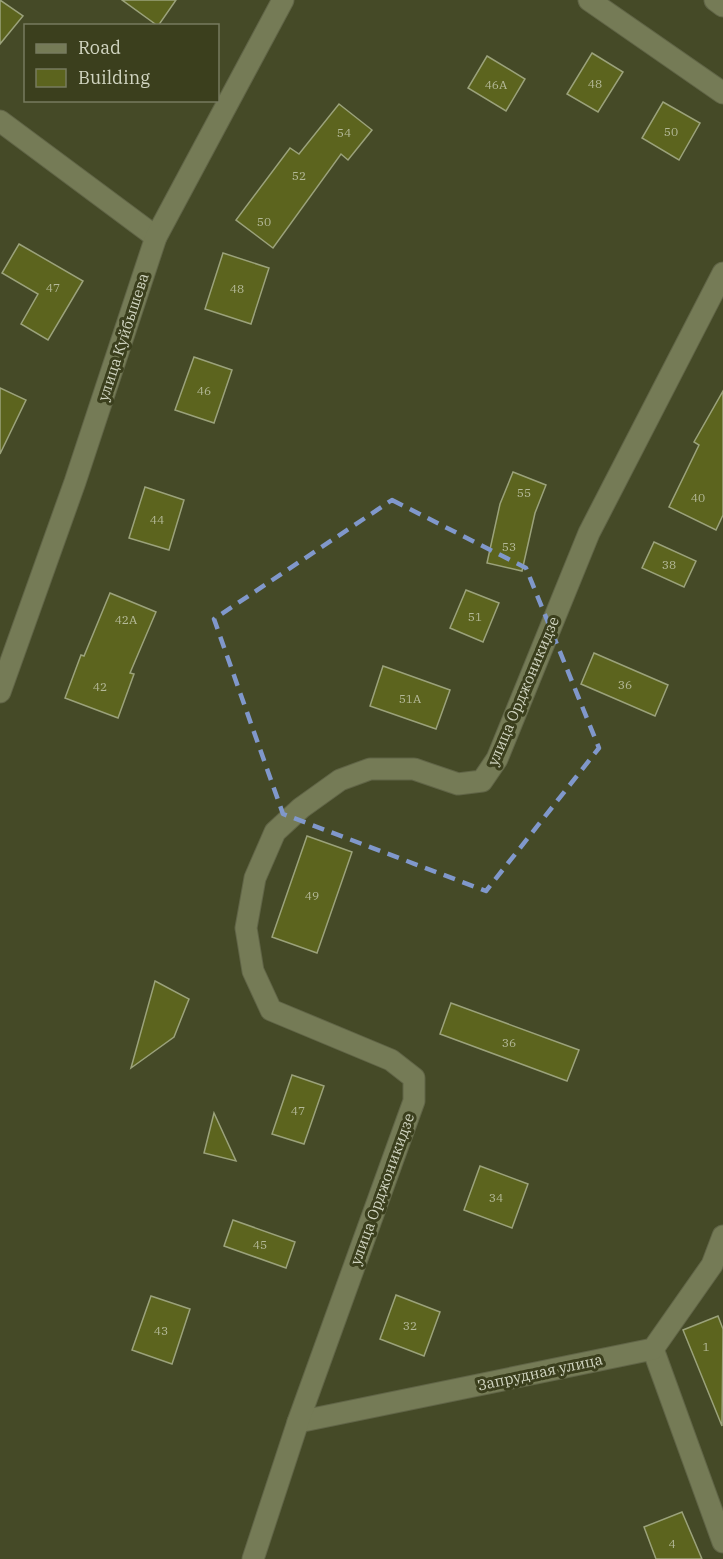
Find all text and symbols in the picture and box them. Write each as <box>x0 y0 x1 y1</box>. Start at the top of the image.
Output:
legend <box>24 24 219 102</box>
text: Road <box>78 36 121 59</box>
text: Building <box>78 66 150 89</box>
house number: 48 <box>588 76 602 91</box>
house number: 46А <box>485 77 508 92</box>
house number: 50 <box>664 124 678 139</box>
house number: 54 <box>337 125 351 140</box>
house number: 52 <box>292 168 306 183</box>
house number: 50 <box>257 214 271 229</box>
street label: улица Куйбышева <box>93 271 153 403</box>
house number: 47 <box>46 280 60 295</box>
house number: 48 <box>230 281 244 296</box>
house number: 46 <box>197 383 211 398</box>
house number: 55 <box>517 485 531 500</box>
house number: 40 <box>691 490 705 505</box>
house number: 44 <box>150 512 164 527</box>
house number: 53 <box>502 539 516 554</box>
house number: 38 <box>662 557 676 572</box>
house number: 51 <box>468 609 482 624</box>
house number: 42А <box>115 612 138 627</box>
street label: улица Орджоникидзе <box>483 613 563 769</box>
house number: 36 <box>618 677 632 692</box>
house number: 42 <box>93 679 107 694</box>
house number: 51А <box>399 691 422 706</box>
house number: 49 <box>305 888 319 903</box>
house number: 36 <box>502 1035 516 1050</box>
house number: 47 <box>291 1103 305 1118</box>
street label: улица Орджоникидзе <box>346 1110 418 1268</box>
house number: 34 <box>489 1190 503 1205</box>
house number: 45 <box>253 1237 267 1252</box>
house number: 32 <box>403 1318 417 1333</box>
house number: 43 <box>154 1323 168 1338</box>
house number: 1 <box>702 1339 710 1354</box>
street label: Запрудная улица <box>476 1349 604 1395</box>
house number: 4 <box>668 1536 676 1551</box>

